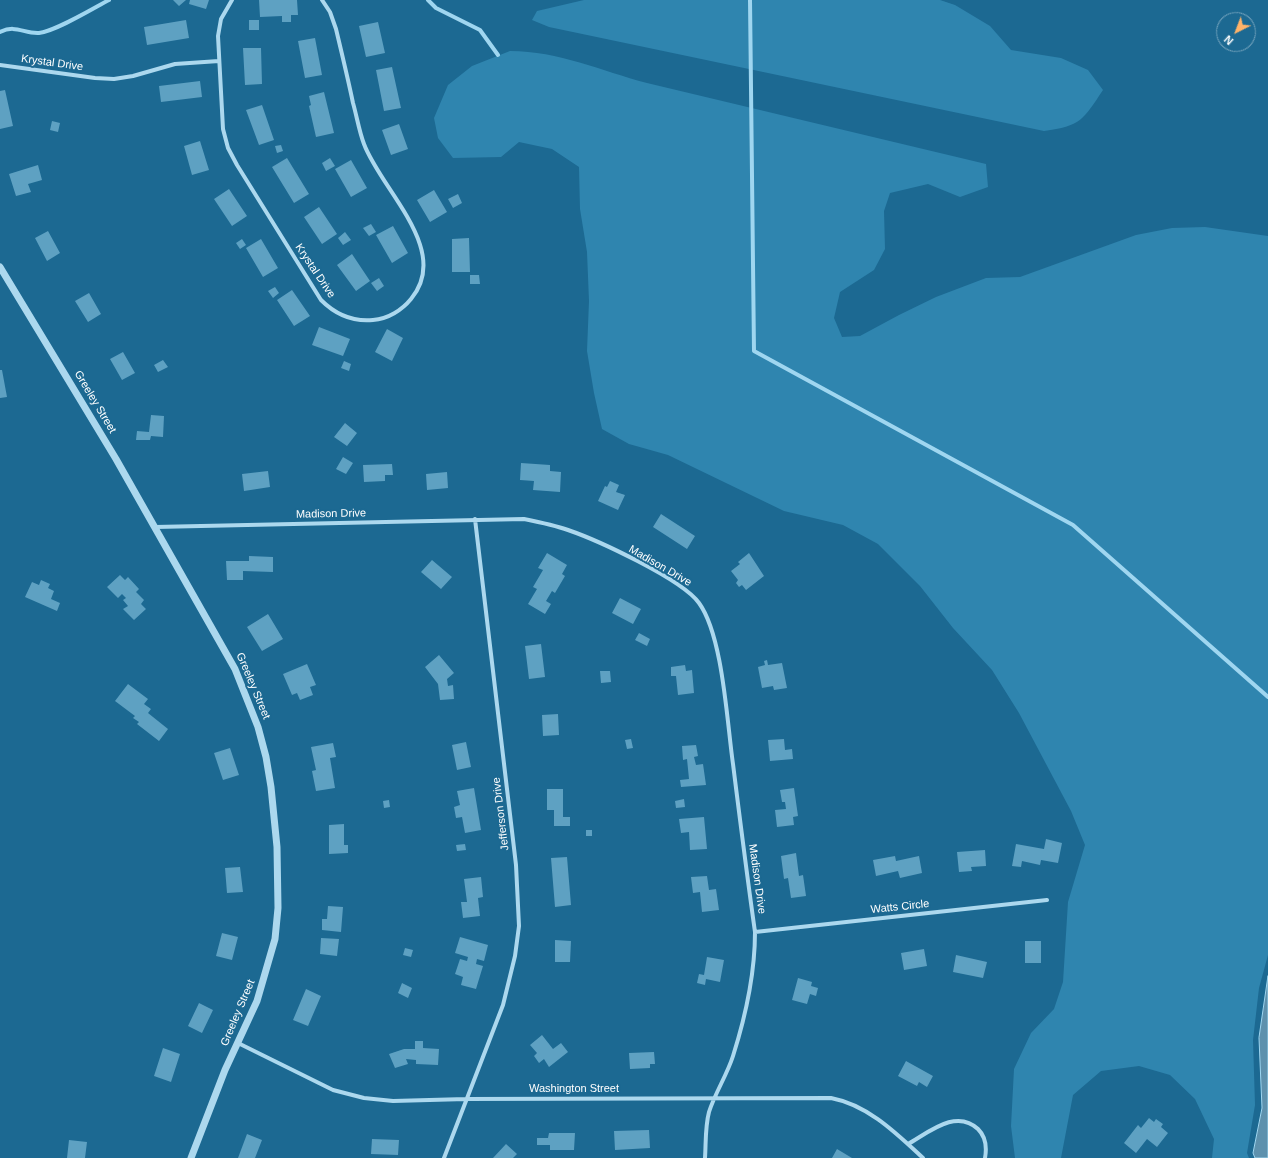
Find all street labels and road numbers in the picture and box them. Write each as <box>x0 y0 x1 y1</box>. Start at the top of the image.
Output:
street label: Krystal Drive <box>20 52 84 74</box>
street label: Krystal Drive <box>292 241 338 301</box>
street label: Greeley Street <box>71 368 119 436</box>
street label: Madison Drive <box>296 507 366 521</box>
street label: Madison Drive <box>626 543 694 589</box>
street label: Greeley Street <box>233 651 273 721</box>
street label: Jefferson Drive <box>490 777 512 851</box>
street label: Madison Drive <box>746 843 768 915</box>
street label: Watts Circle <box>870 897 930 917</box>
street label: Greeley Street <box>218 978 258 1048</box>
street label: Washington Street <box>529 1082 619 1096</box>

